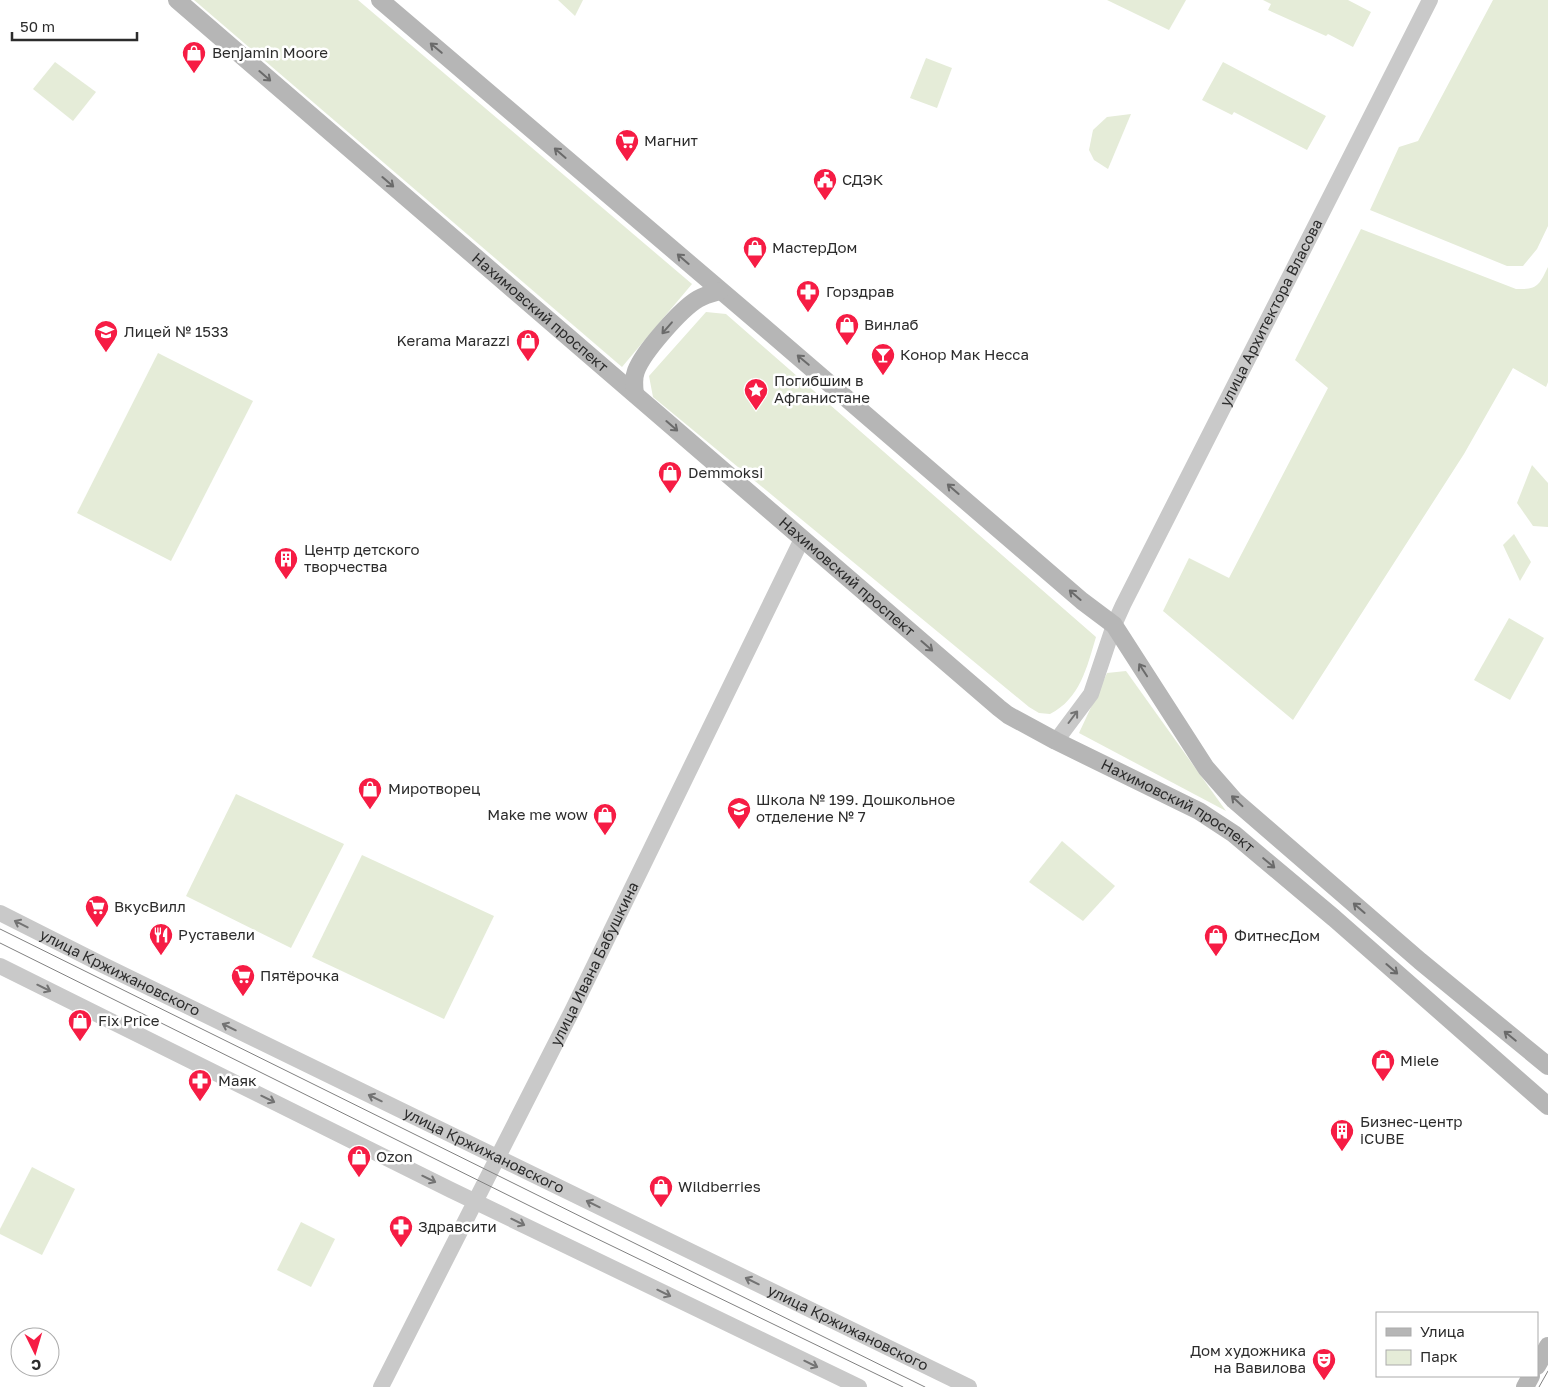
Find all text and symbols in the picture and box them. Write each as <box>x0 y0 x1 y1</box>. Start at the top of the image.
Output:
scale bar <box>12 10 138 42</box>
text: 50 m <box>20 17 55 35</box>
shop icon: Benjamin Moore <box>181 40 207 74</box>
one-way arrow <box>430 42 443 53</box>
place label: Benjamin Moore <box>212 43 328 61</box>
one-way arrow <box>259 70 272 81</box>
supermarket icon: Магнит <box>614 128 640 162</box>
place label: Магнит <box>644 131 699 149</box>
one-way arrow <box>553 148 566 159</box>
public building icon: СДЭК <box>812 167 838 201</box>
place label: СДЭК <box>842 170 884 188</box>
one-way arrow <box>382 176 395 187</box>
street label: улица Архитектора Власова <box>1215 216 1325 409</box>
shop icon: МастерДом <box>742 235 768 269</box>
place label: МастерДом <box>772 238 857 256</box>
street label: Нахимовский проспект <box>469 248 613 376</box>
one-way arrow <box>677 254 690 265</box>
pharmacy icon: Горздрав <box>795 279 821 313</box>
place label: Горздрав <box>826 282 894 300</box>
shop icon: Винлаб <box>834 312 860 346</box>
place label: Винлаб <box>864 315 919 333</box>
school or university icon: Лицей № 1533 <box>93 319 119 353</box>
one-way arrow <box>661 321 673 334</box>
place label: Лицей № 1533 <box>124 322 228 340</box>
shop icon: Kerama Marazzi <box>515 328 541 362</box>
place label: Kerama Marazzi <box>397 331 510 349</box>
bar icon: Конор Мак Несса <box>870 342 896 376</box>
place label: Конор Мак Несса <box>900 345 1029 363</box>
one-way arrow <box>797 354 810 365</box>
place label: Погибшим в Афганистане <box>774 371 870 406</box>
place icon: Погибшим в Афганистане <box>743 377 769 411</box>
one-way arrow <box>665 420 678 431</box>
shop icon: Demmoksi <box>657 460 683 494</box>
place label: Demmoksi <box>688 463 763 481</box>
one-way arrow <box>946 483 959 494</box>
street label: Нахимовский проспект <box>776 513 920 640</box>
place label: Центр детского творчества <box>304 540 420 575</box>
building icon: Центр детского творчества <box>273 546 299 580</box>
one-way arrow <box>1069 589 1082 601</box>
one-way arrow <box>921 640 934 652</box>
one-way arrow <box>1137 663 1147 677</box>
one-way arrow <box>1068 711 1079 724</box>
street label: Нахимовский проспект <box>1099 755 1259 856</box>
shop icon: Миротворец <box>357 776 383 810</box>
place label: Миротворец <box>388 779 480 797</box>
place label: Школа № 199. Дошкольное отделение № 7 <box>756 790 956 825</box>
one-way arrow <box>1231 795 1243 807</box>
school or university icon: Школа № 199. Дошкольное отделение № 7 <box>726 796 752 830</box>
shop icon: Make me wow <box>592 802 618 836</box>
place label: Make me wow <box>487 805 588 823</box>
one-way arrow <box>1262 858 1275 869</box>
street label: улица Ивана Бабушкина <box>546 878 642 1049</box>
supermarket icon: ВкусВилл <box>84 894 110 928</box>
place label: ВкусВилл <box>114 897 186 915</box>
one-way arrow <box>1353 902 1366 914</box>
one-way arrow <box>13 919 28 929</box>
restaurant icon: Руставели <box>148 922 174 956</box>
shop icon: ФитнесДом <box>1203 923 1229 957</box>
street label: улица Кржижановского <box>37 925 204 1019</box>
place label: Руставели <box>178 925 255 943</box>
place label: ФитнесДом <box>1234 926 1320 944</box>
supermarket icon: Пятёрочка <box>230 963 256 997</box>
one-way arrow <box>1386 964 1399 975</box>
place label: Пятёрочка <box>260 966 339 984</box>
one-way arrow <box>36 983 51 993</box>
shop icon: Fix Price <box>67 1008 93 1042</box>
place label: Fix Price <box>98 1011 160 1029</box>
one-way arrow <box>222 1022 237 1031</box>
one-way arrow <box>1504 1030 1517 1041</box>
shop icon: Miele <box>1370 1048 1396 1082</box>
place label: Miele <box>1400 1051 1439 1069</box>
pharmacy icon: Маяк <box>187 1068 213 1102</box>
place label: Маяк <box>218 1071 257 1089</box>
one-way arrow <box>368 1093 383 1102</box>
one-way arrow <box>260 1094 275 1104</box>
street label: улица Кржижановского <box>401 1103 568 1196</box>
place label: Бизнес-центр iCUBE <box>1360 1112 1462 1147</box>
building icon: Бизнес-центр iCUBE <box>1329 1118 1355 1152</box>
shop icon: Ozon <box>346 1144 372 1178</box>
place label: Ozon <box>376 1147 413 1165</box>
shop icon: Wildberries <box>648 1174 674 1208</box>
one-way arrow <box>421 1175 436 1184</box>
place label: Wildberries <box>678 1177 761 1195</box>
one-way arrow <box>586 1199 601 1208</box>
pharmacy icon: Здравсити <box>388 1214 414 1248</box>
place label: Здравсити <box>418 1217 497 1235</box>
one-way arrow <box>510 1218 525 1228</box>
one-way arrow <box>745 1276 760 1285</box>
street label: улица Кржижановского <box>765 1280 932 1374</box>
one-way arrow <box>657 1288 672 1298</box>
legend <box>1376 1312 1538 1377</box>
text: Улица <box>1420 1322 1465 1340</box>
north arrow <box>10 1327 60 1377</box>
place label: Дом художника на Вавилова <box>1190 1341 1306 1376</box>
theatre icon: Дом художника на Вавилова <box>1311 1347 1337 1381</box>
text: Парк <box>1420 1347 1458 1365</box>
text: С <box>30 1357 42 1374</box>
one-way arrow <box>803 1359 818 1369</box>

